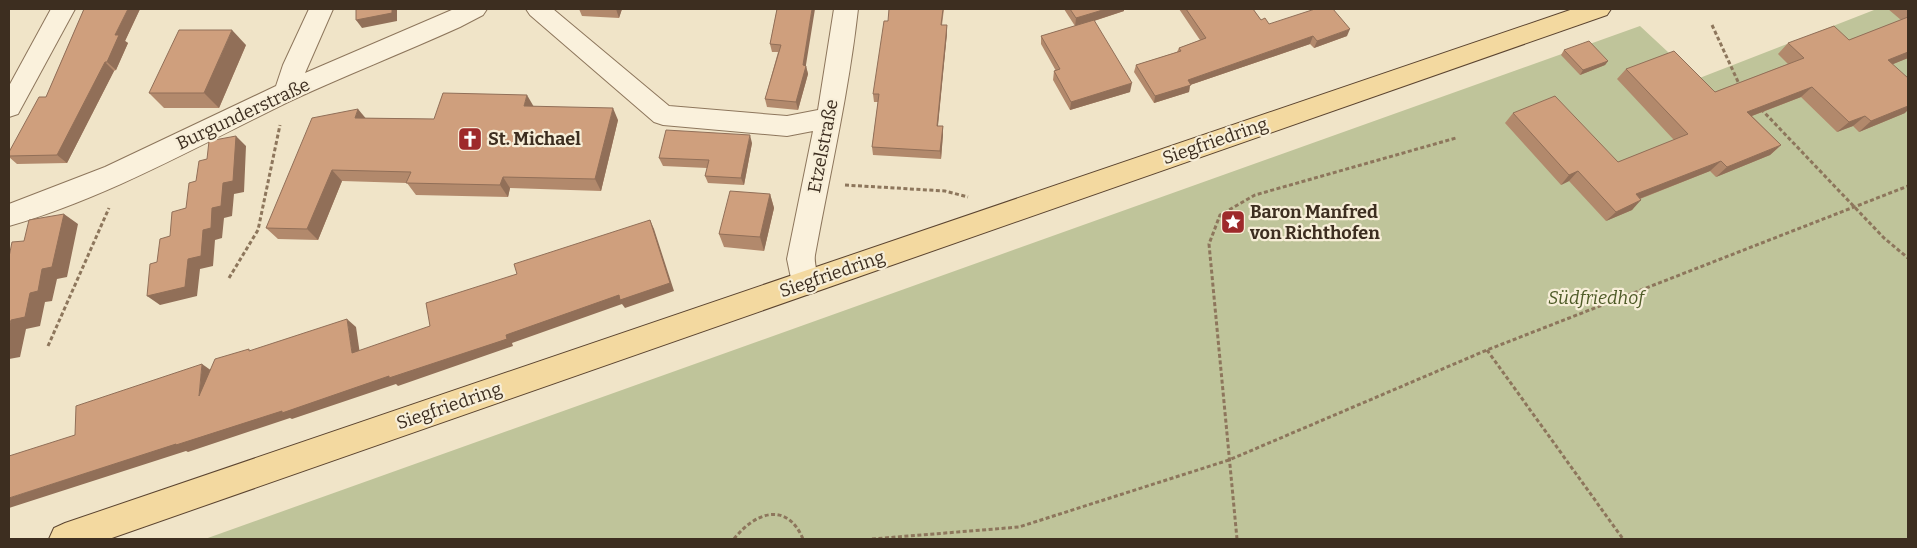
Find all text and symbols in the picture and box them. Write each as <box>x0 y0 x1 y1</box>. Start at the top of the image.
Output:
street label: Burgunderstraße <box>173 73 313 155</box>
street label: Etzelstraße <box>803 97 843 195</box>
street label: Siegfriedring <box>1159 113 1271 169</box>
church icon: St. Michael <box>457 126 483 152</box>
place label: St. Michael <box>488 128 581 150</box>
place label: Baron Manfred von Richthofen <box>1249 201 1380 244</box>
place icon: Baron Manfred von Richthofen <box>1220 209 1246 235</box>
street label: Siegfriedring <box>776 246 888 302</box>
park label: Südfriedhof <box>1548 287 1647 309</box>
street label: Siegfriedring <box>393 378 505 434</box>

